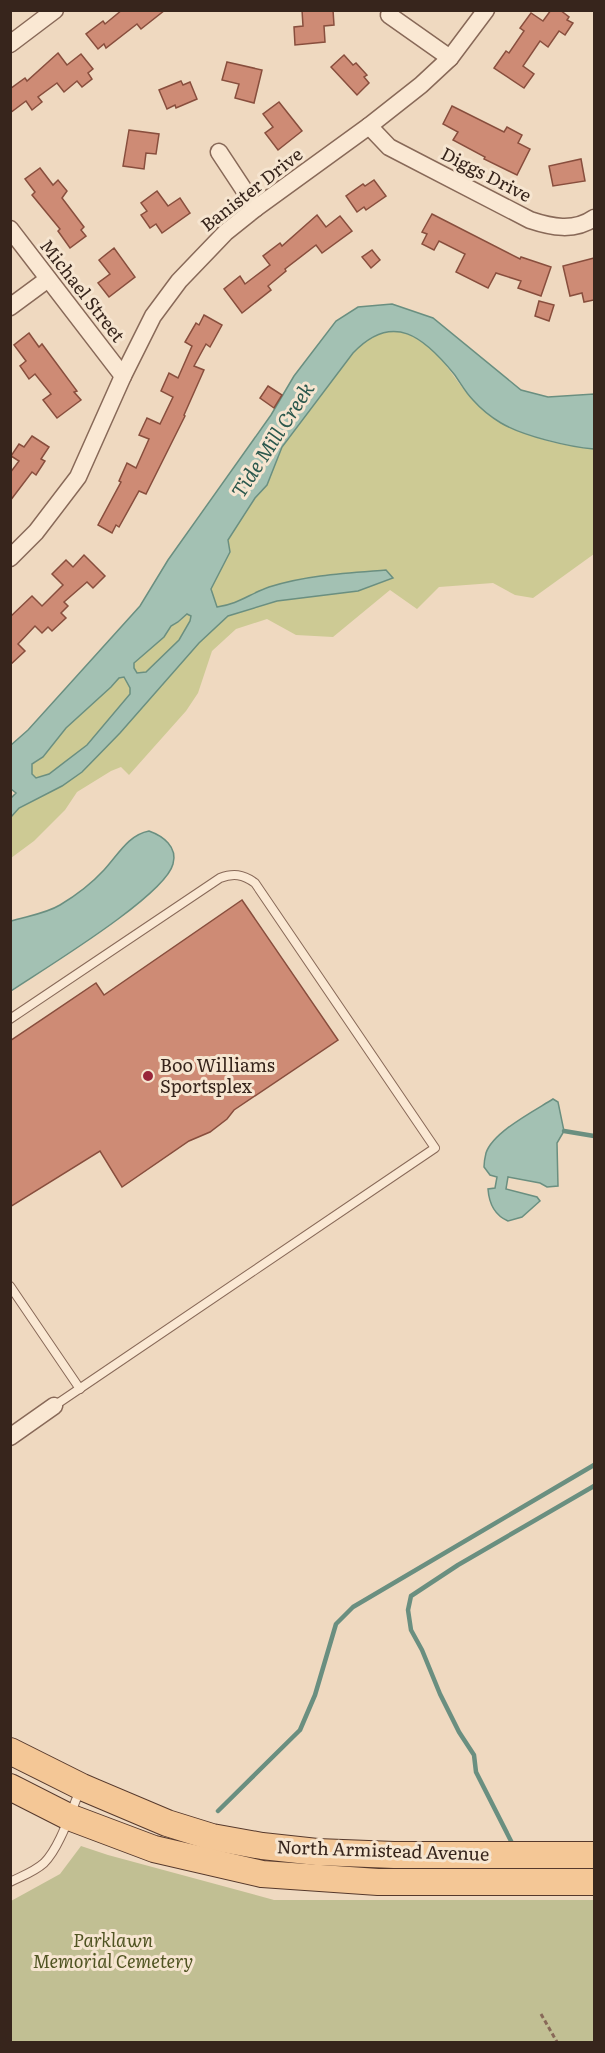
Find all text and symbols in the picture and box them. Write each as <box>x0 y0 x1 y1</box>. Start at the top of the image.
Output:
street label: Diggs Drive <box>437 139 537 208</box>
street label: Banister Drive <box>194 140 308 237</box>
street label: Michael Street <box>34 233 133 348</box>
water label: Tide Mill Creek <box>223 375 320 503</box>
place label: Boo Williams Sportsplex <box>160 1051 275 1099</box>
marker: Boo Williams Sportsplex <box>141 1069 155 1083</box>
street label: North Armistead Avenue <box>276 1832 490 1867</box>
park label: Parklawn Memorial Cemetery <box>33 1926 193 1974</box>

